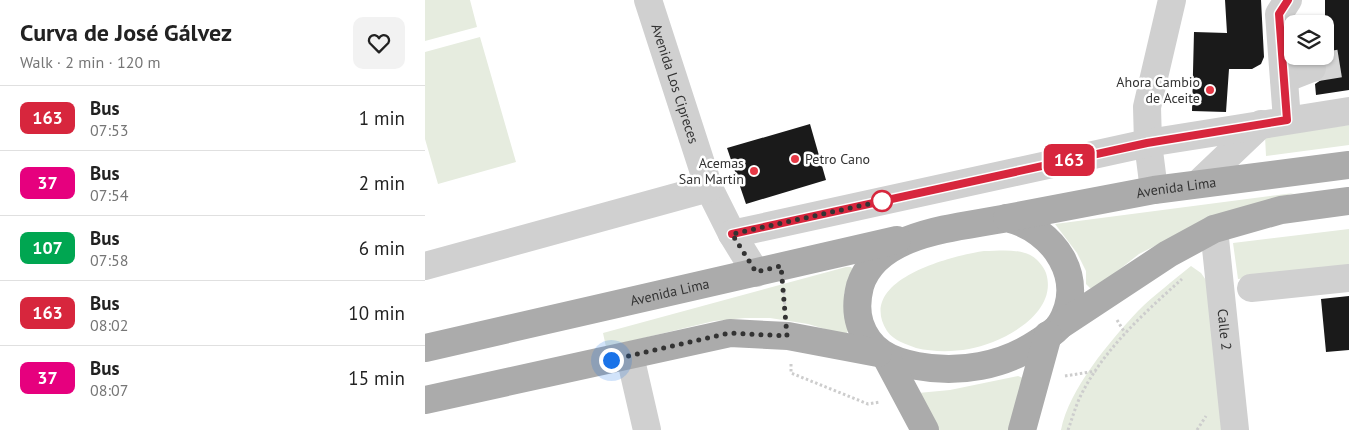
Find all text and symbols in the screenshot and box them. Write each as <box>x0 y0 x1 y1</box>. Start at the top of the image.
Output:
map controls <box>1284 15 1334 65</box>
button: layers <box>1284 15 1334 65</box>
text: Curva de José Gálvez <box>20 17 232 48</box>
button: heart <box>353 17 405 69</box>
street label: Avenida Los Cipreces <box>647 22 703 146</box>
text: Walk · 2 min · 120 m <box>20 52 160 72</box>
place label: Ahora Cambio de Aceite <box>1116 73 1200 107</box>
marker: Ahora Cambio de Aceite <box>1204 84 1216 96</box>
text: Bus <box>90 96 119 120</box>
text: 163 <box>32 106 63 129</box>
text: 1 min <box>359 106 405 130</box>
text: 07:53 <box>90 120 128 140</box>
line badge: 163 <box>1040 144 1098 176</box>
text: 163 <box>1054 148 1084 171</box>
place label: Petro Cano <box>805 150 870 168</box>
marker: Petro Cano <box>789 153 801 165</box>
place label: Acemas San Martin <box>679 154 744 188</box>
text: Bus <box>90 161 119 185</box>
marker: Acemas San Martin <box>748 165 760 177</box>
text: 37 <box>37 171 58 194</box>
text: 2 min <box>359 171 405 195</box>
street label: Avenida Lima <box>1135 173 1217 202</box>
text: 07:54 <box>90 185 128 205</box>
unlabelled marker <box>871 190 893 212</box>
text: Bus <box>90 226 119 250</box>
text: 107 <box>32 236 63 259</box>
text: 6 min <box>359 236 405 260</box>
text: 07:58 <box>90 250 128 270</box>
street label: Avenida Lima <box>628 274 711 310</box>
text: Bus <box>90 291 119 315</box>
text: 163 <box>32 301 63 324</box>
text: 10 min <box>348 301 405 325</box>
street label: Calle 2 <box>1213 308 1236 351</box>
text: 08:02 <box>90 315 128 335</box>
your location <box>599 348 624 373</box>
text: Bus <box>90 356 119 380</box>
text: 37 <box>37 366 58 389</box>
text: 15 min <box>348 366 405 390</box>
text: 08:07 <box>90 380 128 400</box>

